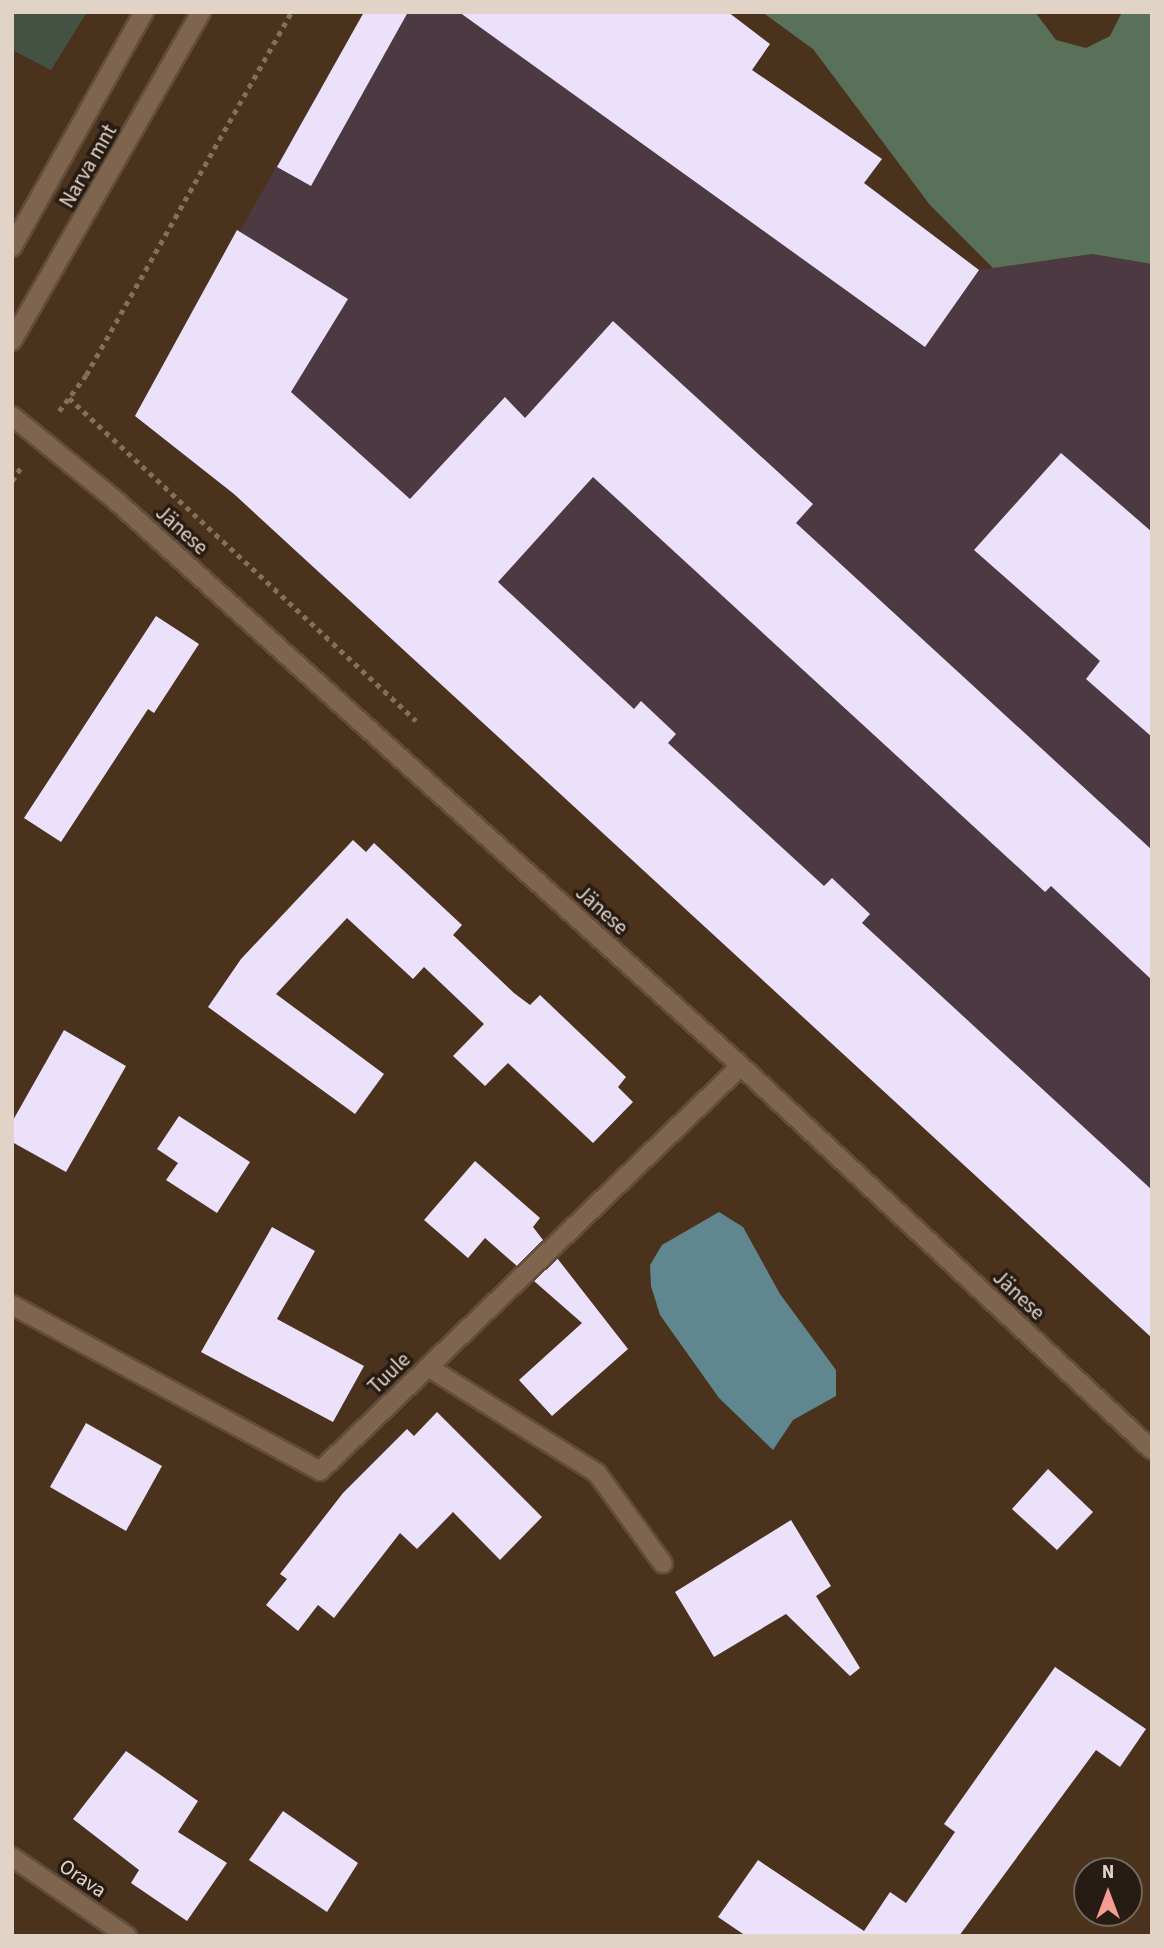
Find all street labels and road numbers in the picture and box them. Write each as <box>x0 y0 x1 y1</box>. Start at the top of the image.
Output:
street label: Narva mnt <box>54 120 122 212</box>
street label: Jänese <box>151 500 213 560</box>
street label: Jänese <box>571 880 633 940</box>
street label: Jänese <box>988 1265 1050 1325</box>
street label: Tuule <box>363 1347 415 1399</box>
street label: Orava <box>55 1853 111 1903</box>

